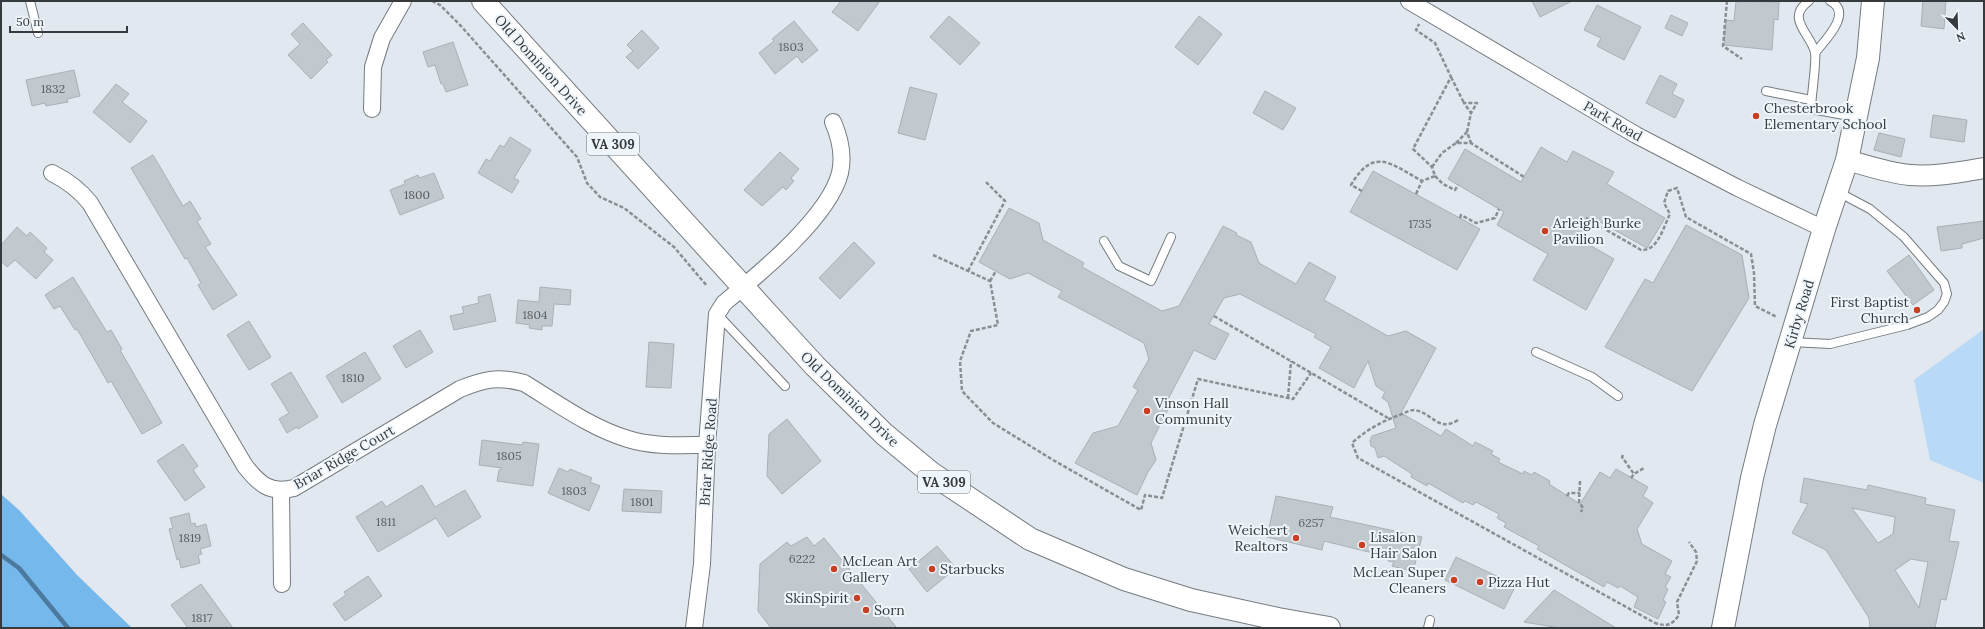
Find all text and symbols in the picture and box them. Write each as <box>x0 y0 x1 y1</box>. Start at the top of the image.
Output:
scale bar <box>10 8 127 34</box>
north arrow <box>1937 8 1977 48</box>
street label: Old Dominion Drive <box>491 11 591 120</box>
text: 50 m <box>16 14 44 29</box>
text: N <box>1954 29 1968 46</box>
house number: 1803 <box>778 39 804 54</box>
house number: 1832 <box>41 81 65 96</box>
street label: Park Road <box>1580 97 1646 145</box>
place label: Chesterbrook Elementary School <box>1764 99 1887 133</box>
marker: Chesterbrook Elementary School <box>1751 111 1761 121</box>
road number: VA 309 <box>587 133 639 155</box>
house number: 1800 <box>404 187 430 202</box>
place label: Arleigh Burke Pavilion <box>1552 214 1642 248</box>
house number: 1735 <box>1408 216 1432 231</box>
marker: Arleigh Burke Pavilion <box>1540 226 1550 236</box>
street label: Kirby Road <box>1780 277 1818 351</box>
place label: First Baptist Church <box>1830 293 1910 327</box>
marker: First Baptist Church <box>1912 305 1922 315</box>
house number: 1804 <box>522 307 548 322</box>
street label: Old Dominion Drive <box>797 347 903 451</box>
house number: 1810 <box>342 370 364 385</box>
place label: Vinson Hall Community <box>1154 394 1232 428</box>
street label: Briar Ridge Road <box>695 397 721 507</box>
marker: Vinson Hall Community <box>1142 406 1152 416</box>
street label: Briar Ridge Court <box>290 421 398 493</box>
house number: 1805 <box>496 448 522 463</box>
road number: VA 309 <box>918 471 970 493</box>
house number: 1803 <box>561 483 587 498</box>
house number: 1801 <box>631 494 653 509</box>
house number: 1811 <box>376 514 396 529</box>
house number: 6257 <box>1298 515 1324 530</box>
place label: Weichert Realtors <box>1228 521 1289 555</box>
place label: Lisalon Hair Salon <box>1370 528 1438 562</box>
house number: 1819 <box>179 530 201 545</box>
marker: Weichert Realtors <box>1291 533 1301 543</box>
marker: Lisalon Hair Salon <box>1357 540 1367 550</box>
house number: 6222 <box>789 551 815 566</box>
place label: McLean Art Gallery <box>842 552 918 586</box>
place label: Starbucks <box>940 560 1004 578</box>
place label: McLean Super Cleaners <box>1353 563 1446 597</box>
marker: McLean Art Gallery <box>829 564 839 574</box>
marker: Starbucks <box>927 564 937 574</box>
place label: Pizza Hut <box>1488 573 1551 591</box>
marker: McLean Super Cleaners <box>1449 575 1459 585</box>
marker: Pizza Hut <box>1475 577 1485 587</box>
place label: SkinSpirit <box>785 589 850 607</box>
marker: SkinSpirit <box>852 593 862 603</box>
place label: Sorn <box>874 601 905 619</box>
marker: Sorn <box>861 605 871 615</box>
house number: 1817 <box>191 610 213 625</box>

